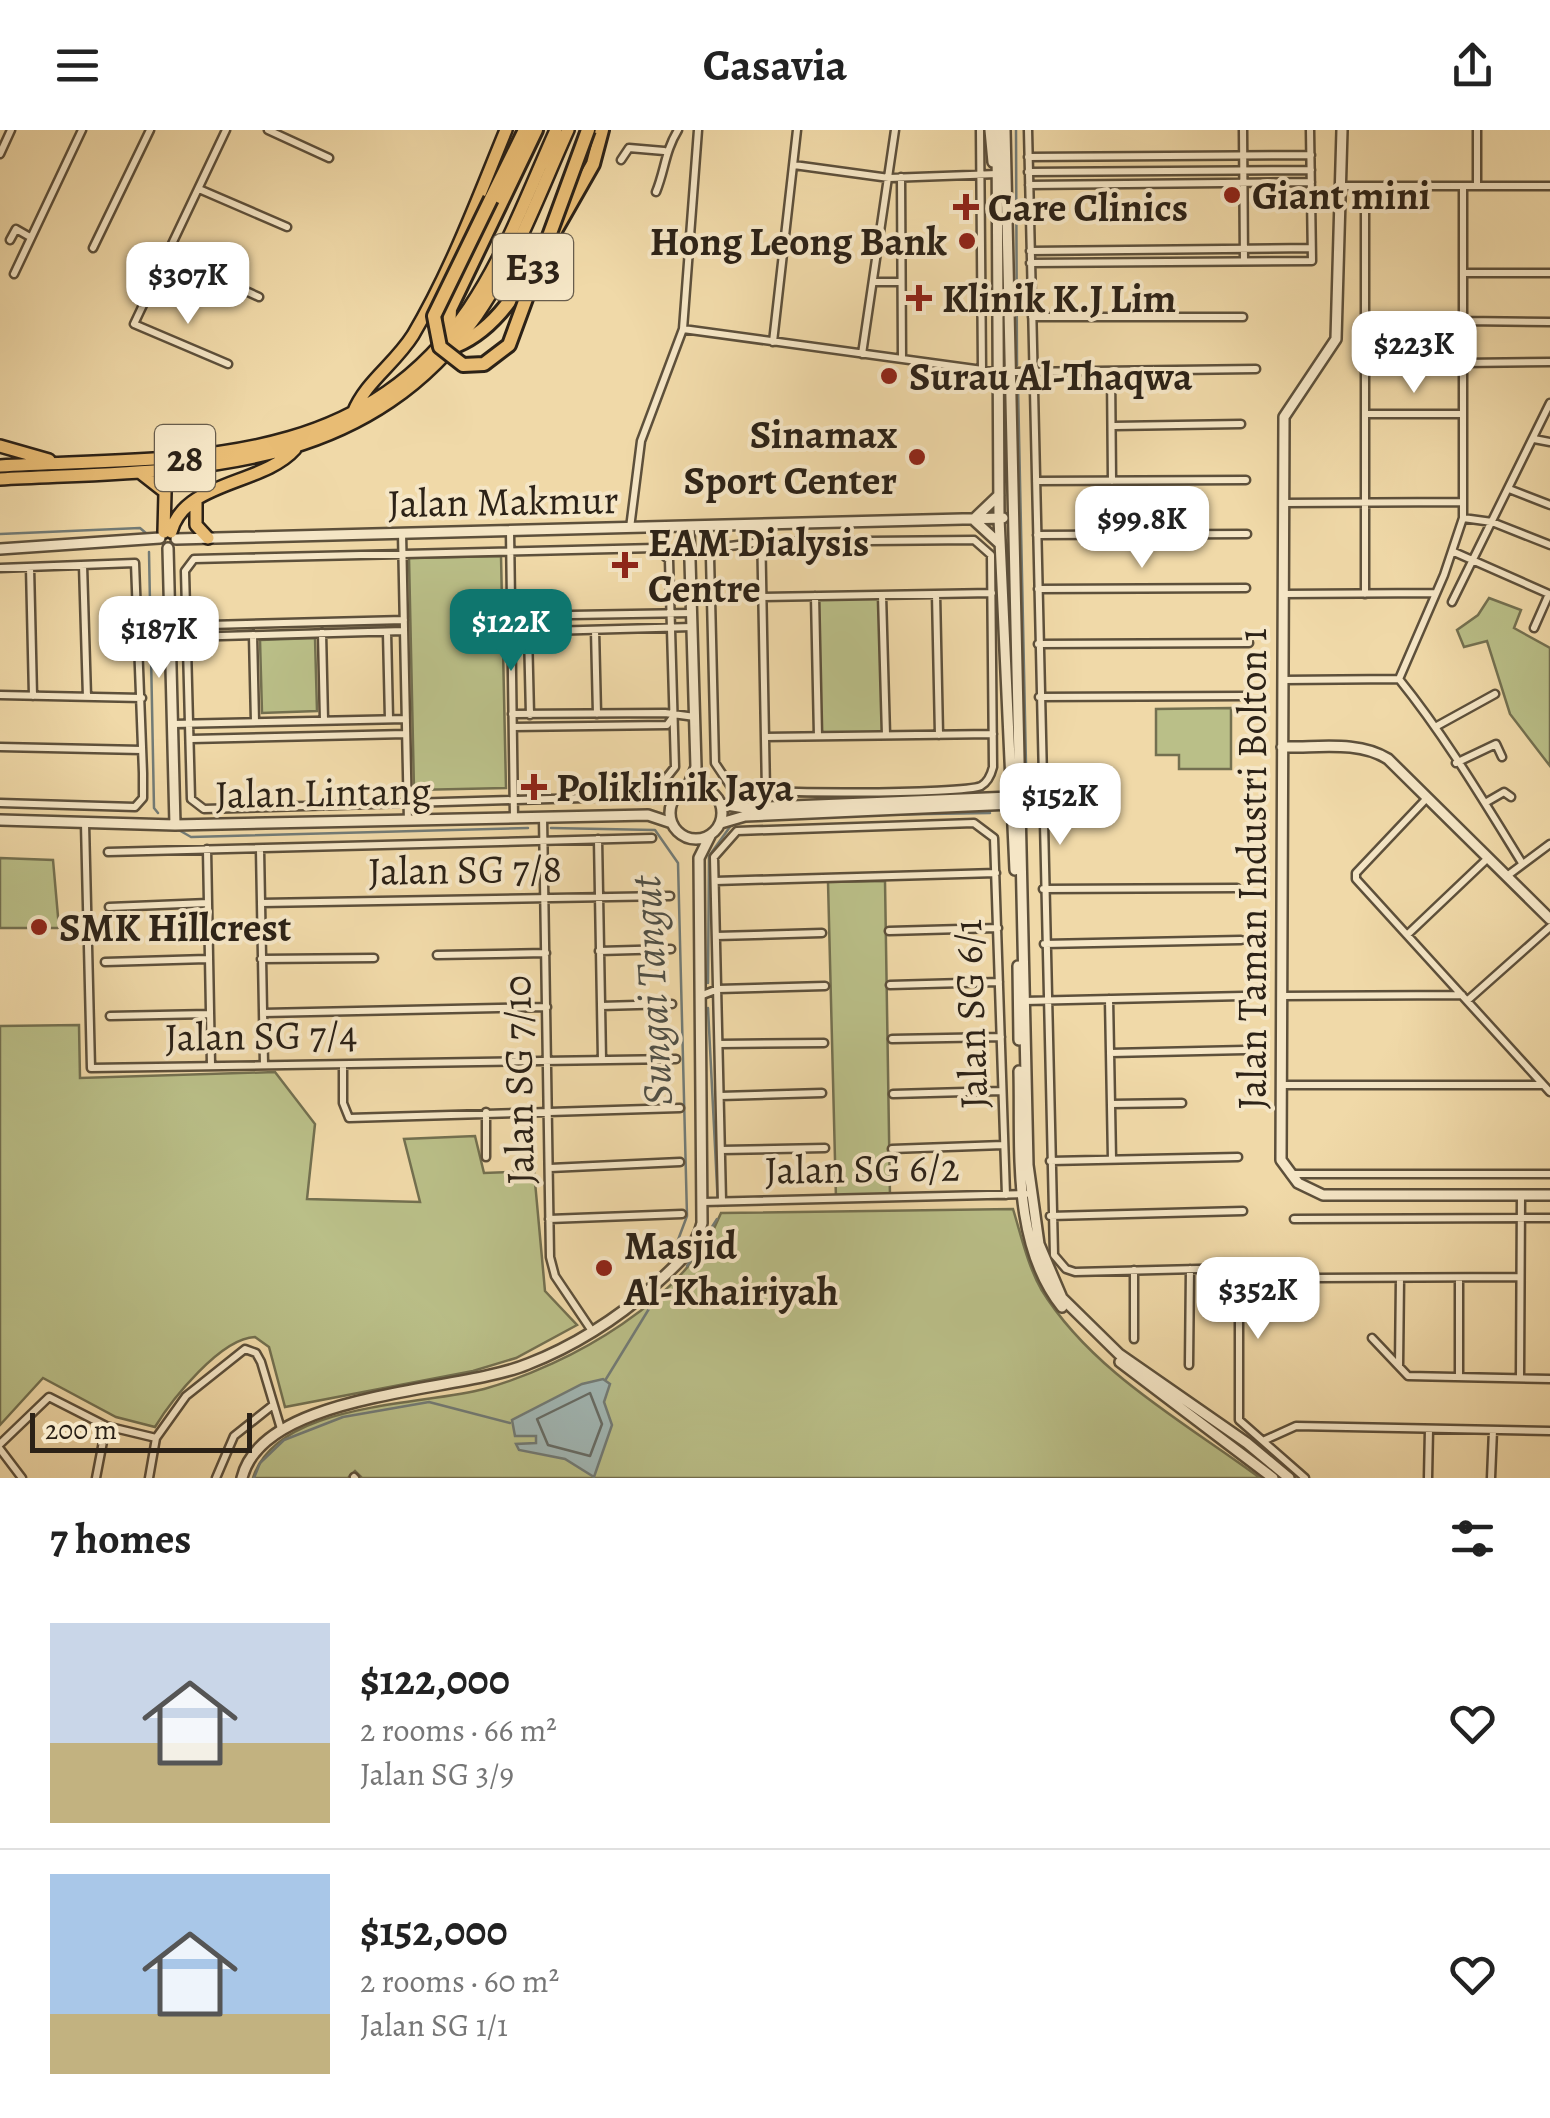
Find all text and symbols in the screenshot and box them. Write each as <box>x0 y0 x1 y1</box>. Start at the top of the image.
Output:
text: Casavia <box>703 34 847 96</box>
icon: menu <box>50 38 105 93</box>
icon: share <box>1445 38 1500 93</box>
place label: Giant mini <box>1252 168 1430 223</box>
place label: Care Clinics <box>988 180 1188 235</box>
marker: Giant mini <box>1221 184 1243 206</box>
marker: Care Clinics <box>953 194 979 220</box>
place label: Hong Leong Bank <box>650 214 947 269</box>
marker: Hong Leong Bank <box>956 230 978 252</box>
road number: E33 <box>493 234 573 300</box>
pin: $307K <box>118 242 258 327</box>
text: $307K <box>148 252 228 296</box>
place label: Klinik K.J Lim <box>942 271 1176 326</box>
marker: Klinik K.J Lim <box>906 285 932 311</box>
pin: $223K <box>1344 311 1484 396</box>
text: $223K <box>1374 321 1454 365</box>
place label: Surau Al-Thaqwa <box>909 349 1193 404</box>
marker: Surau Al-Thaqwa <box>878 365 900 387</box>
place label: Sinamax Sport Center <box>683 407 897 508</box>
road number: 28 <box>155 425 215 491</box>
marker: Sinamax Sport Center <box>906 446 928 468</box>
street label: Jalan Makmur <box>387 472 619 531</box>
pin: $99.8K <box>1061 486 1223 571</box>
text: $99.8K <box>1097 496 1187 540</box>
place label: EAM Dialysis Centre <box>648 515 869 616</box>
marker: EAM Dialysis Centre <box>612 552 638 578</box>
pin: $122K <box>441 589 581 674</box>
pin: $187K <box>89 596 229 681</box>
text: $122K <box>472 599 550 643</box>
text: $187K <box>121 606 197 650</box>
street label: Jalan Taman Industri Bolton 1 <box>1225 628 1280 1110</box>
place label: Poliklinik Jaya <box>556 760 794 815</box>
street label: Jalan Lintang <box>215 763 431 822</box>
pin: $152K <box>990 763 1130 848</box>
text: $152K <box>1022 773 1098 817</box>
marker: Poliklinik Jaya <box>521 774 547 800</box>
street label: Jalan SG 7/8 <box>368 840 562 899</box>
water label: Sungai Tangut <box>617 873 686 1107</box>
place label: SMK Hillcrest <box>59 900 291 955</box>
marker: SMK Hillcrest <box>28 916 50 938</box>
street label: Jalan SG 6/1 <box>940 918 1001 1110</box>
street label: Jalan SG 7/10 <box>489 975 548 1185</box>
street label: Jalan SG 7/4 <box>164 1006 358 1065</box>
street label: Jalan SG 6/2 <box>764 1139 960 1198</box>
place label: Masjid Al-Khairiyah <box>623 1218 838 1319</box>
marker: Masjid Al-Khairiyah <box>593 1257 615 1279</box>
pin: $352K <box>1188 1257 1328 1342</box>
text: $352K <box>1219 1267 1297 1311</box>
scale bar <box>30 1408 252 1452</box>
text: 200 m <box>45 1411 117 1449</box>
text: 7 homes <box>50 1510 191 1567</box>
icon: filters <box>1445 1511 1500 1566</box>
text: $122,000 <box>360 1651 510 1708</box>
icon: home <box>130 1663 250 1783</box>
icon: heart <box>1445 1696 1500 1751</box>
text: 2 rooms · 66 m² <box>360 1708 557 1752</box>
text: Jalan SG 3/9 <box>360 1752 514 1796</box>
text: $152,000 <box>360 1902 508 1959</box>
icon: home <box>130 1914 250 2034</box>
icon: heart <box>1445 1947 1500 2002</box>
text: 2 rooms · 60 m² <box>360 1959 559 2003</box>
text: Jalan SG 1/1 <box>360 2003 508 2047</box>

